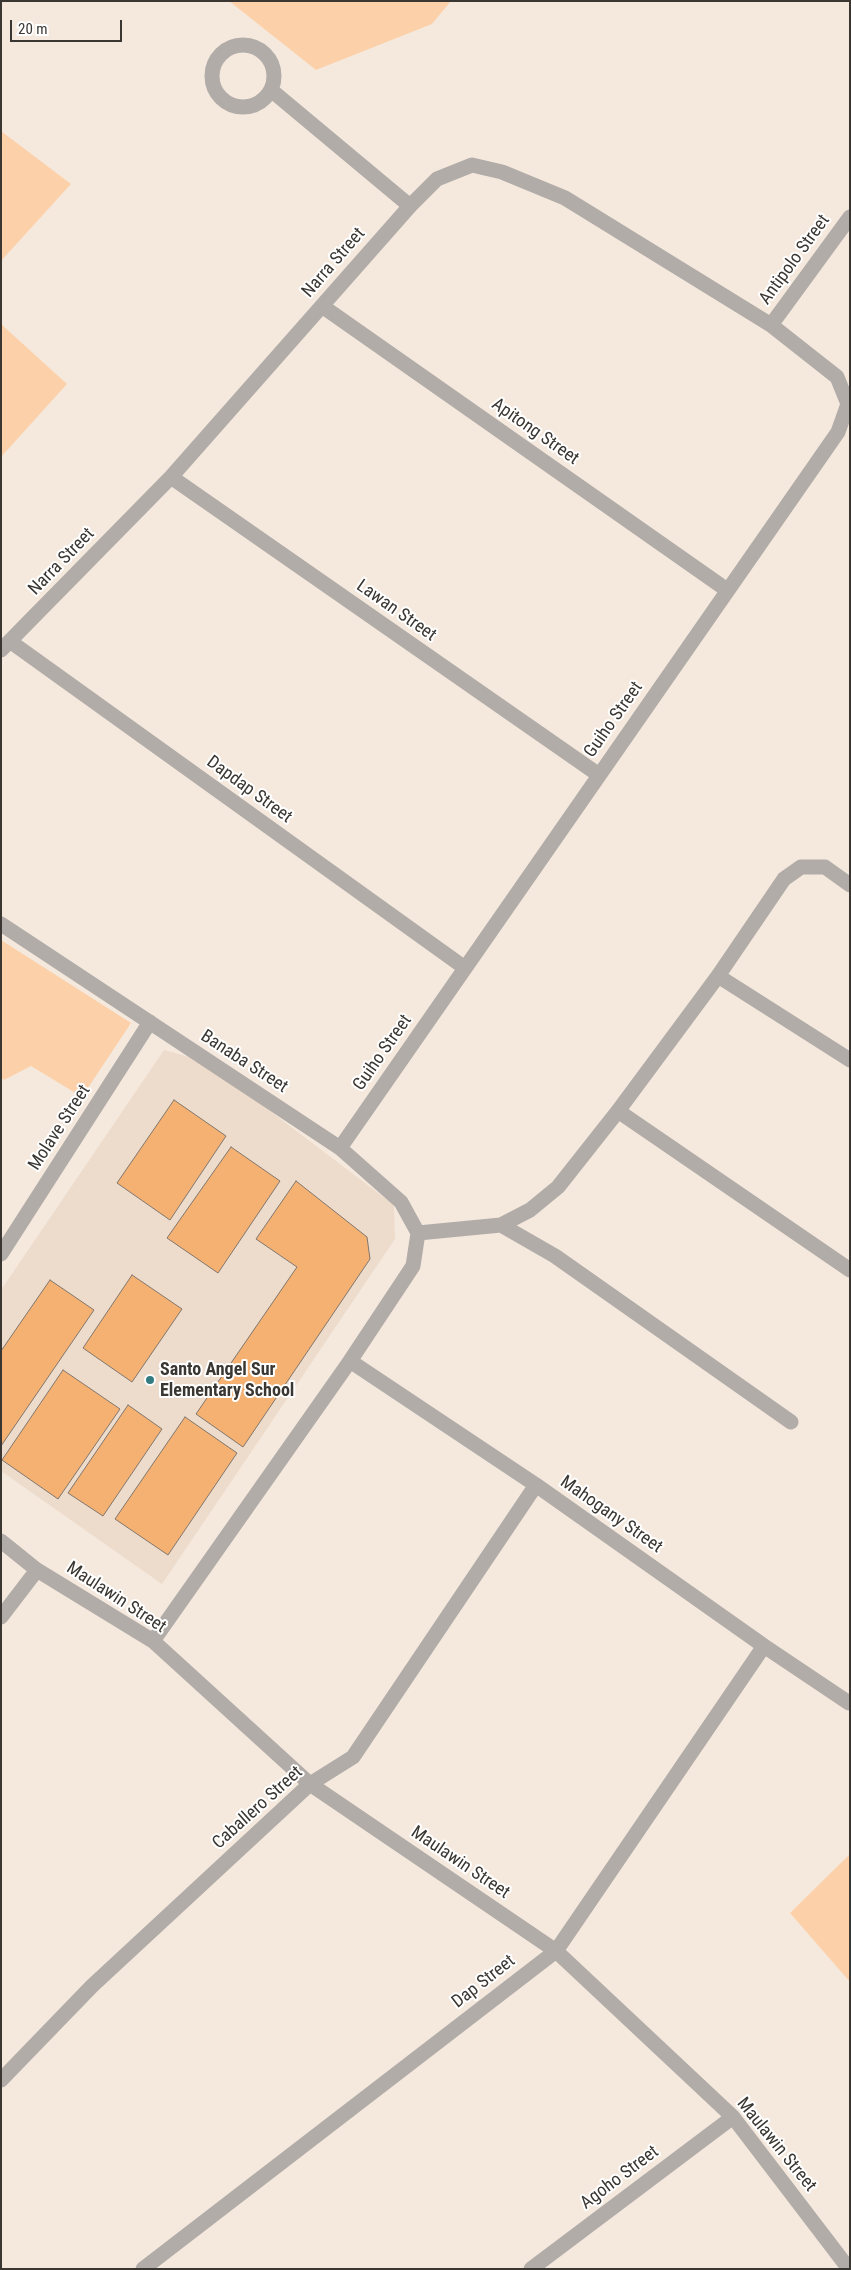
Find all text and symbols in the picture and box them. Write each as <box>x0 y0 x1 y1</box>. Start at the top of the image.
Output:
scale bar <box>12 10 125 42</box>
text: 20 m <box>18 20 48 38</box>
street label: Antipolo Street <box>755 211 835 309</box>
street label: Narra Street <box>298 224 370 302</box>
street label: Apitong Street <box>487 394 583 470</box>
street label: Narra Street <box>25 524 99 600</box>
street label: Lawan Street <box>352 576 440 646</box>
street label: Guiho Street <box>580 678 648 762</box>
street label: Dapdap Street <box>202 752 296 828</box>
street label: Guiho Street <box>349 1011 417 1095</box>
street label: Banaba Street <box>196 1026 292 1098</box>
street label: Molave Street <box>24 1081 96 1175</box>
place label: Santo Angel Sur Elementary School <box>160 1359 294 1402</box>
marker: Santo Angel Sur Elementary School <box>144 1374 156 1386</box>
street label: Mahogany Street <box>556 1472 666 1558</box>
street label: Maulawin Street <box>62 1558 170 1638</box>
street label: Caballero Street <box>209 1762 307 1854</box>
street label: Maulawin Street <box>406 1822 514 1904</box>
street label: Dap Street <box>448 1951 520 2013</box>
street label: Maulawin Street <box>732 2094 820 2196</box>
street label: Agoho Street <box>577 2142 663 2214</box>

